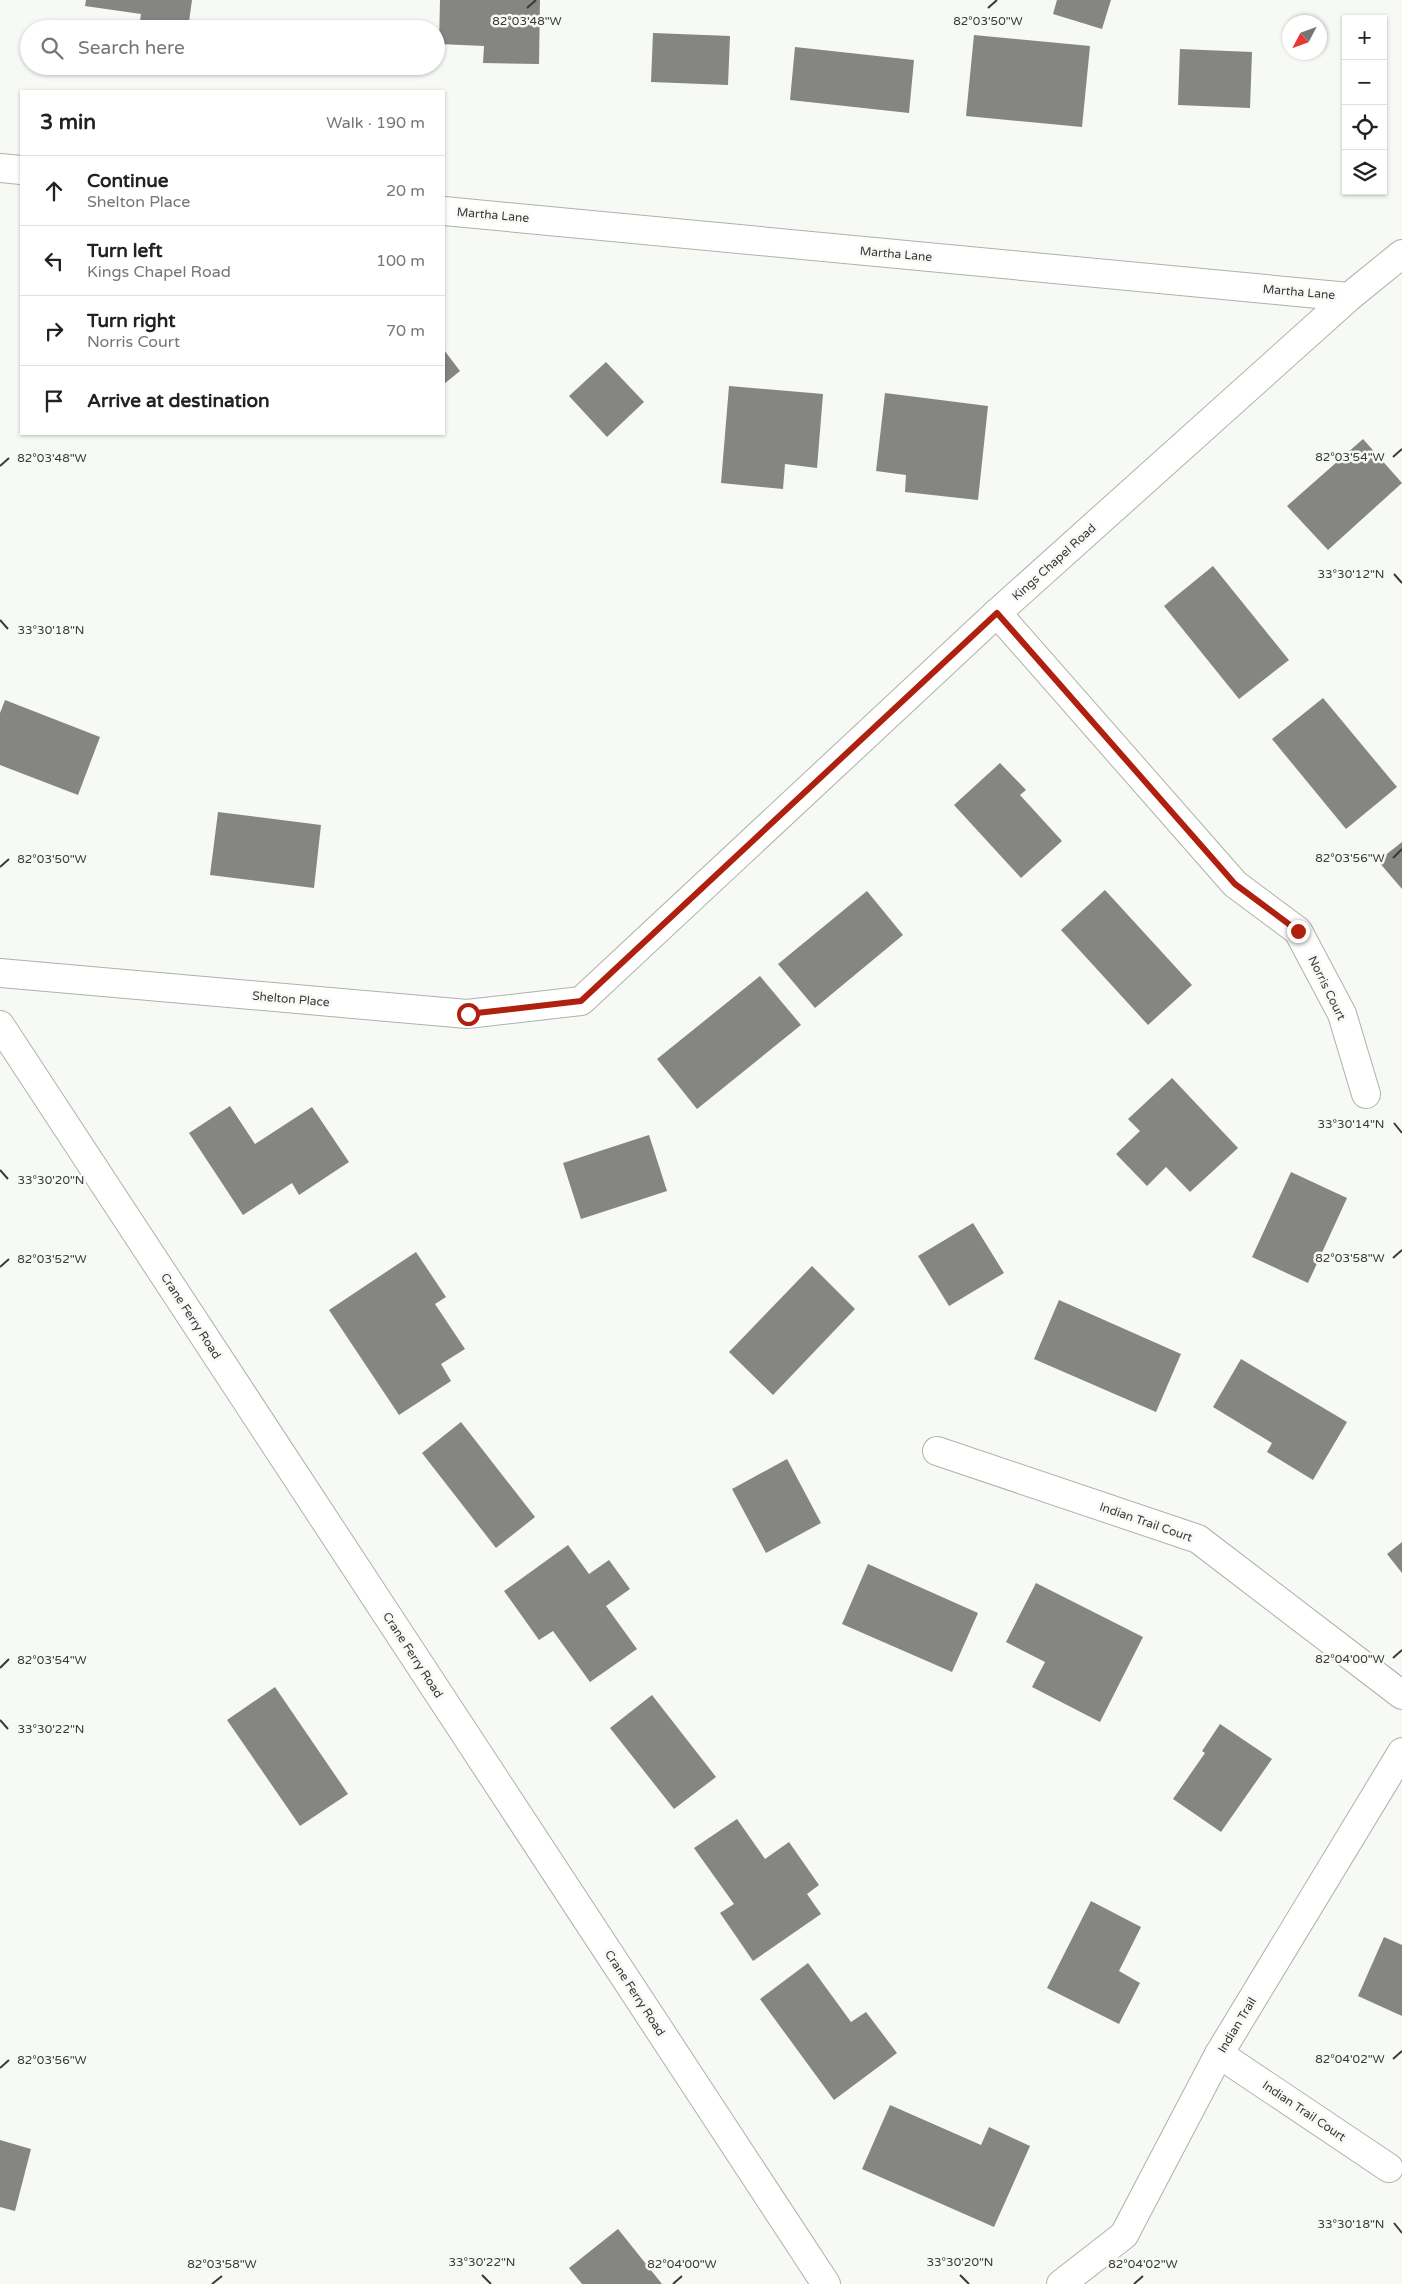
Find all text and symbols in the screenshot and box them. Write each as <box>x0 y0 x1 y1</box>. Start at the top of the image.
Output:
text: 82°03'48"W <box>492 14 562 28</box>
text: 82°03'50"W <box>953 14 1023 28</box>
north arrow <box>1282 15 1327 60</box>
map controls <box>1342 15 1387 195</box>
button: + <box>1342 15 1387 60</box>
search box <box>20 20 445 75</box>
icon: search <box>38 34 66 62</box>
text: Search here <box>78 37 185 59</box>
button: − <box>1342 60 1387 105</box>
button: locate <box>1342 105 1387 150</box>
text: 3 min <box>40 110 96 135</box>
text: Walk · 190 m <box>326 113 425 133</box>
button: layers <box>1342 150 1387 195</box>
text: Continue <box>87 170 169 192</box>
icon: ahead <box>40 177 68 205</box>
text: 20 m <box>386 181 425 201</box>
text: Shelton Place <box>87 192 190 212</box>
street label: Martha Lane <box>456 205 530 225</box>
text: Turn left <box>87 240 163 262</box>
street label: Martha Lane <box>859 244 933 264</box>
icon: left <box>40 247 68 275</box>
text: 100 m <box>376 251 425 271</box>
text: Kings Chapel Road <box>87 262 231 282</box>
street label: Martha Lane <box>1262 282 1336 302</box>
text: Turn right <box>87 310 175 332</box>
icon: right <box>40 317 68 345</box>
text: 70 m <box>386 321 425 341</box>
text: Norris Court <box>87 332 180 352</box>
icon: arrive <box>40 387 68 415</box>
text: Arrive at destination <box>87 390 270 412</box>
text: 82°03'54"W <box>1315 450 1385 464</box>
text: 82°03'48"W <box>17 451 87 465</box>
street label: Kings Chapel Road <box>1009 521 1099 603</box>
text: 33°30'12"N <box>1318 567 1385 581</box>
text: 33°30'18"N <box>18 623 85 637</box>
text: 82°03'56"W <box>1315 851 1385 865</box>
text: 82°03'50"W <box>17 852 87 866</box>
route end <box>1287 920 1310 943</box>
street label: Norris Court <box>1305 954 1349 1023</box>
street label: Shelton Place <box>252 989 330 1009</box>
route start <box>457 1003 480 1026</box>
text: 33°30'14"N <box>1318 1117 1385 1131</box>
text: 33°30'20"N <box>18 1173 85 1187</box>
text: 82°03'58"W <box>1315 1251 1385 1265</box>
text: 82°03'52"W <box>17 1252 87 1266</box>
street label: Crane Ferry Road <box>158 1271 224 1361</box>
street label: Indian Trail Court <box>1098 1500 1195 1545</box>
street label: Crane Ferry Road <box>380 1610 446 1700</box>
text: 82°04'00"W <box>1315 1652 1385 1666</box>
text: 82°03'54"W <box>17 1653 87 1667</box>
text: 33°30'22"N <box>18 1722 85 1736</box>
street label: Crane Ferry Road <box>602 1948 668 2038</box>
street label: Indian Trail <box>1215 1995 1259 2055</box>
text: 82°04'02"W <box>1315 2052 1385 2066</box>
text: 82°03'56"W <box>17 2053 87 2067</box>
street label: Indian Trail Court <box>1260 2078 1349 2144</box>
text: 33°30'18"N <box>1318 2217 1385 2231</box>
text: 33°30'22"N <box>449 2255 516 2269</box>
text: 33°30'20"N <box>927 2255 994 2269</box>
text: 82°03'58"W <box>187 2257 257 2271</box>
text: 82°04'00"W <box>647 2257 717 2271</box>
text: 82°04'02"W <box>1108 2257 1178 2271</box>

